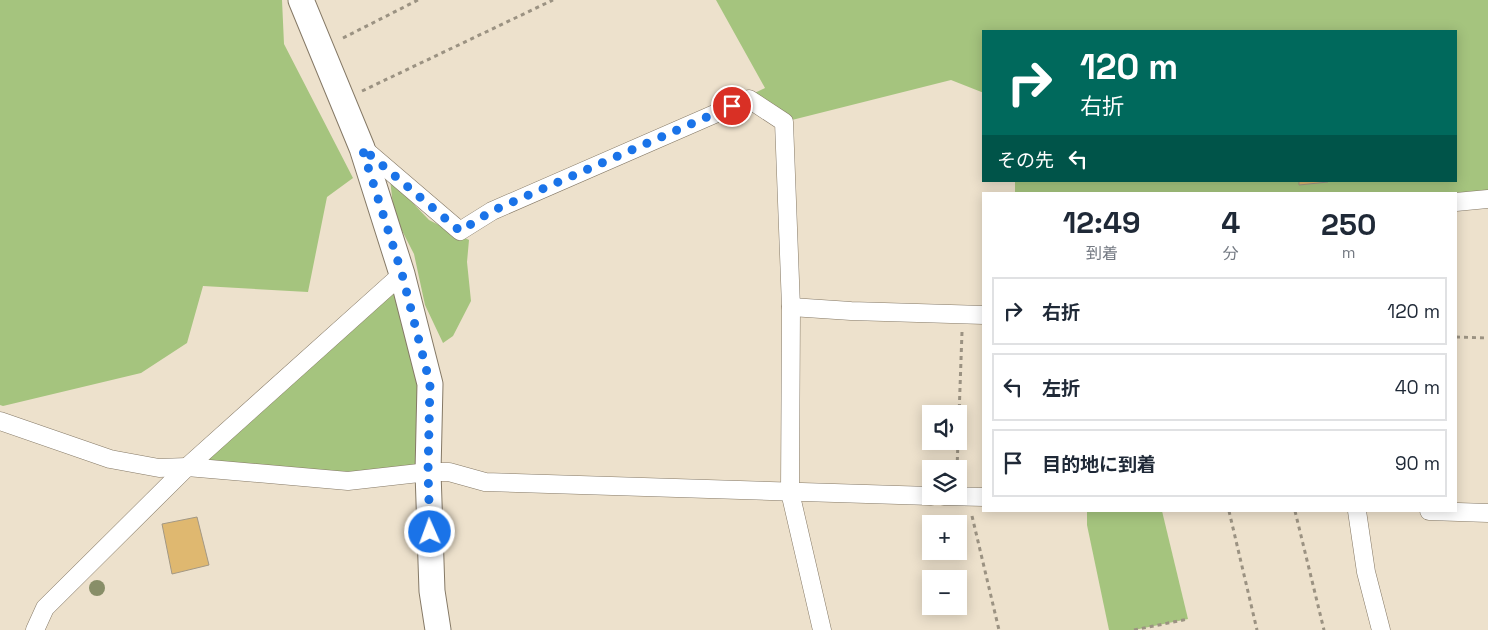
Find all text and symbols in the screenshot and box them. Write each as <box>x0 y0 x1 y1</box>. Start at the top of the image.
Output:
text: 120 m <box>1080 45 1178 89</box>
icon: right <box>997 50 1062 115</box>
pin <box>711 85 753 127</box>
icon: arrive <box>718 92 746 120</box>
text: 右折 <box>1080 92 1124 120</box>
icon: left <box>1064 145 1092 173</box>
text: その先 <box>997 148 1054 173</box>
text: 12:49 <box>1063 203 1141 242</box>
text: 4 <box>1221 203 1240 242</box>
text: 250 <box>1321 205 1376 244</box>
text: m <box>1342 242 1356 263</box>
text: 到着 <box>1086 243 1118 264</box>
text: 分 <box>1223 243 1239 264</box>
icon: right <box>999 297 1027 325</box>
text: 120 m <box>1387 299 1440 324</box>
text: 右折 <box>1042 300 1080 325</box>
icon: left <box>999 373 1027 401</box>
text: 40 m <box>1395 375 1440 400</box>
text: 左折 <box>1042 376 1080 401</box>
map controls <box>922 405 967 615</box>
button: sound <box>922 405 967 450</box>
icon: arrive <box>999 449 1027 477</box>
text: 90 m <box>1395 451 1440 476</box>
text: 目的地に到着 <box>1042 452 1156 477</box>
button: layers <box>922 460 967 505</box>
position arrow <box>403 505 455 557</box>
button: + <box>922 515 967 560</box>
button: − <box>922 570 967 615</box>

